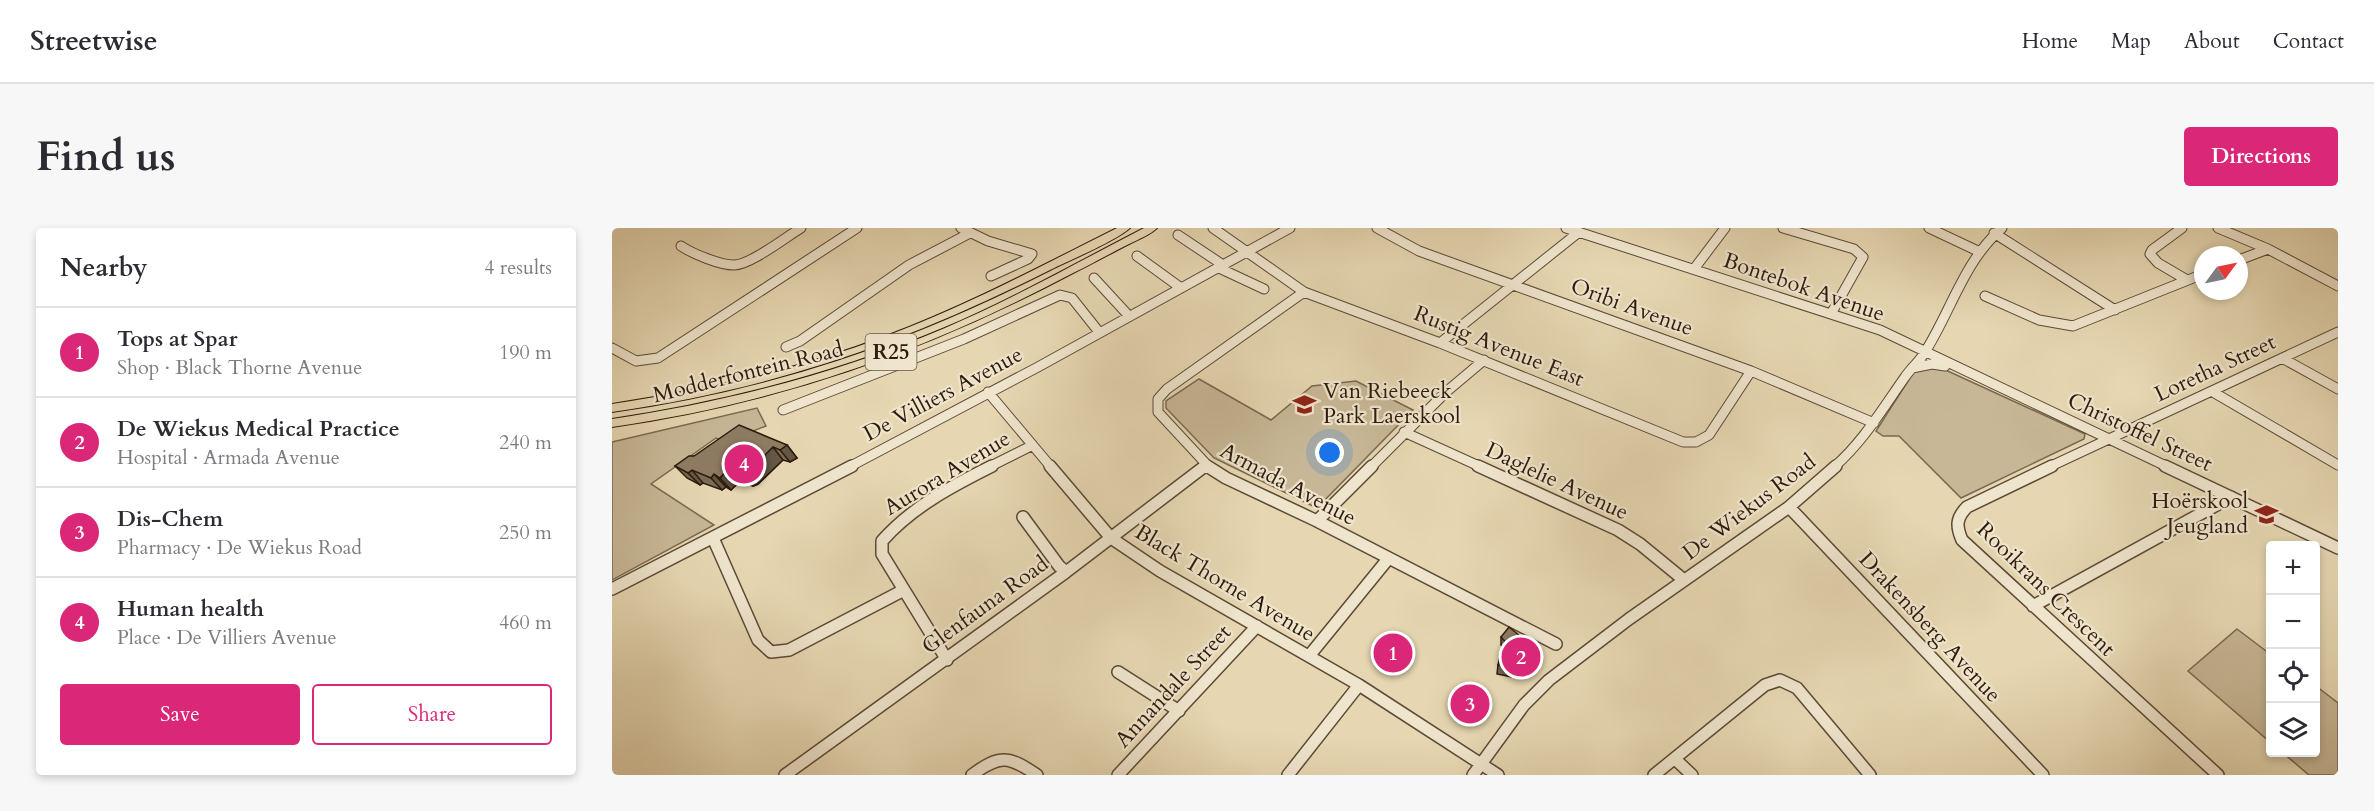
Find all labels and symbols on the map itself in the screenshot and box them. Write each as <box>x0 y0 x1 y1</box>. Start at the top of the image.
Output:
street label: Bontebok Avenue <box>1719 245 1889 329</box>
north arrow <box>2194 246 2248 300</box>
street label: Oribi Avenue <box>1567 271 1697 343</box>
street label: Rustig Avenue East <box>1410 298 1588 394</box>
street label: Loretha Street <box>2149 327 2281 409</box>
street label: Modderfontein Road <box>650 334 847 410</box>
road number: R25 <box>866 334 916 370</box>
street label: De Villiers Avenue <box>858 339 1028 449</box>
place label: Van Riebeeck Park Laerskool <box>1323 376 1461 431</box>
street label: Christoffel Street <box>2063 385 2217 479</box>
school or university icon: Van Riebeeck Park Laerskool <box>1292 391 1318 417</box>
street label: Aurora Avenue <box>878 423 1016 523</box>
street label: Armada Avenue <box>1215 435 1361 533</box>
street label: Daglelie Avenue <box>1481 435 1633 527</box>
your location <box>1315 438 1344 467</box>
pin: 4 <box>724 442 764 486</box>
street label: De Wiekus Road <box>1676 447 1822 567</box>
place label: Hoërskool Jeugland <box>2151 486 2248 541</box>
school or university icon: Hoërskool Jeugland <box>2253 501 2279 527</box>
street label: Rooikrans Crescent <box>1970 515 2122 663</box>
street label: Black Thorne Avenue <box>1129 517 1321 649</box>
street label: Drakensberg Avenue <box>1852 545 2008 709</box>
street label: Glenfauna Road <box>915 549 1055 661</box>
street label: Annandale Street <box>1108 618 1238 754</box>
pin: 1 <box>1374 630 1412 676</box>
pin: 2 <box>1502 634 1540 680</box>
pin: 3 <box>1450 682 1490 726</box>

